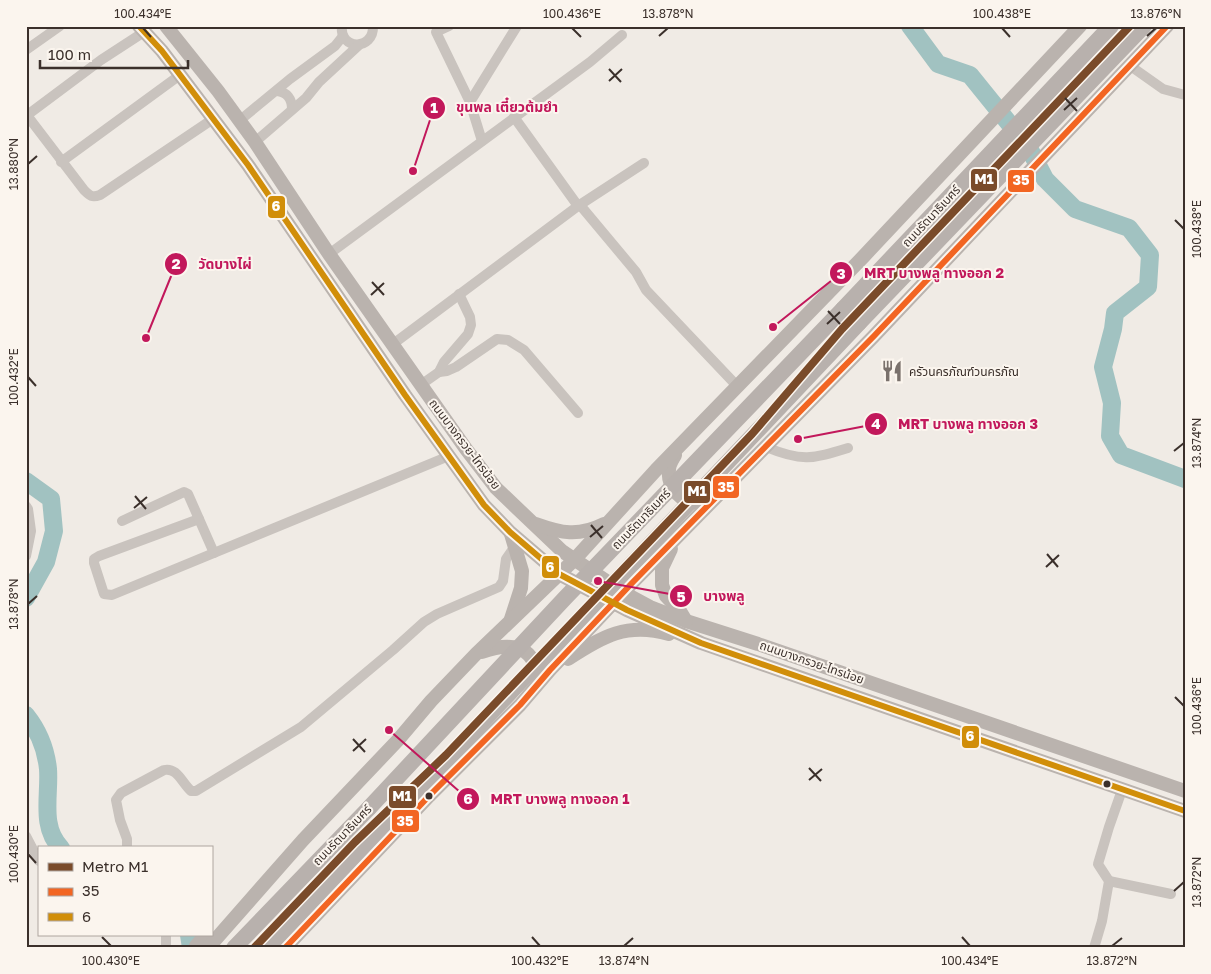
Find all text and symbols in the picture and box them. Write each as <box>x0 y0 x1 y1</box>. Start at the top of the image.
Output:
text: 100.434°E <box>114 6 172 21</box>
text: 100.436°E <box>543 6 601 21</box>
text: 13.878°N <box>642 6 694 21</box>
text: 100.438°E <box>973 6 1031 21</box>
text: 13.876°N <box>1130 6 1182 21</box>
scale bar <box>40 38 188 70</box>
text: 100 m <box>48 45 91 63</box>
callout: ขุนพล เตี๋ยวต้มยำ <box>421 93 568 122</box>
text: ขุนพล เตี๋ยวต้มยำ <box>456 97 558 116</box>
text: 1 <box>430 98 438 116</box>
text: 13.880°N <box>6 138 21 190</box>
line badge: M1 <box>970 168 998 192</box>
line badge: 35 <box>1007 169 1035 193</box>
text: M1 <box>974 170 994 187</box>
text: 35 <box>1012 171 1030 188</box>
street label: ถนนรัตนาธิเบศร์ <box>899 182 964 250</box>
line badge: 6 <box>267 195 286 219</box>
text: 6 <box>272 197 281 214</box>
text: 100.438°E <box>1189 200 1204 258</box>
callout: วัดบางไผ่ <box>163 249 262 278</box>
text: 2 <box>171 254 181 272</box>
text: วัดบางไผ่ <box>198 255 252 272</box>
callout: MRT บางพลู ทางออก 2 <box>829 259 1014 288</box>
text: 3 <box>836 264 846 282</box>
text: MRT บางพลู ทางออก 2 <box>864 264 1005 283</box>
text: 100.432°E <box>6 348 21 406</box>
restaurant icon: ครัวนครภัณฑ์วนครภัณ <box>879 358 905 384</box>
place label: ครัวนครภัณฑ์วนครภัณ <box>909 364 1019 379</box>
street label: ถนนบางกรวย-ไทรน้อย <box>426 396 504 492</box>
callout: MRT บางพลู ทางออก 3 <box>863 410 1048 439</box>
text: 4 <box>871 414 881 432</box>
text: MRT บางพลู ทางออก 3 <box>898 415 1038 434</box>
text: 13.874°N <box>1189 418 1204 468</box>
line badge: 35 <box>712 475 740 499</box>
text: 35 <box>717 478 735 495</box>
line badge: M1 <box>683 480 711 504</box>
text: M1 <box>687 482 707 499</box>
street label: ถนนรัตนาธิเบศร์ <box>608 485 674 552</box>
line badge: 6 <box>541 555 560 579</box>
text: 6 <box>546 558 555 575</box>
text: 13.878°N <box>6 578 21 630</box>
callout: บางพลู <box>669 582 755 611</box>
text: 5 <box>676 587 686 605</box>
text: บางพลู <box>703 587 745 606</box>
street label: ถนนบางกรวย-ไทรน้อย <box>758 637 866 687</box>
text: 100.436°E <box>1189 677 1204 735</box>
line badge: 6 <box>961 725 980 749</box>
text: 6 <box>966 727 975 744</box>
unlabelled marker <box>1102 779 1112 789</box>
callout: MRT บางพลู ทางออก 1 <box>456 784 639 813</box>
line badge: M1 <box>388 785 417 809</box>
text: M1 <box>392 787 412 804</box>
text: 6 <box>463 789 473 807</box>
text: MRT บางพลู ทางออก 1 <box>491 790 629 809</box>
unlabelled marker <box>424 791 434 801</box>
street label: ถนนรัตนาธิเบศร์ <box>309 801 375 868</box>
line badge: 35 <box>391 809 420 833</box>
text: 35 <box>396 812 414 829</box>
text: 100.430°E <box>6 825 21 883</box>
legend <box>38 846 212 936</box>
text: Metro M1 <box>82 857 148 875</box>
text: 13.872°N <box>1189 857 1204 907</box>
text: 35 <box>82 881 99 899</box>
text: 6 <box>82 907 91 925</box>
text: 100.430°E <box>82 953 140 968</box>
text: 100.432°E <box>511 953 569 968</box>
text: 13.874°N <box>599 953 649 968</box>
text: 100.434°E <box>941 953 999 968</box>
text: 13.872°N <box>1087 953 1137 968</box>

